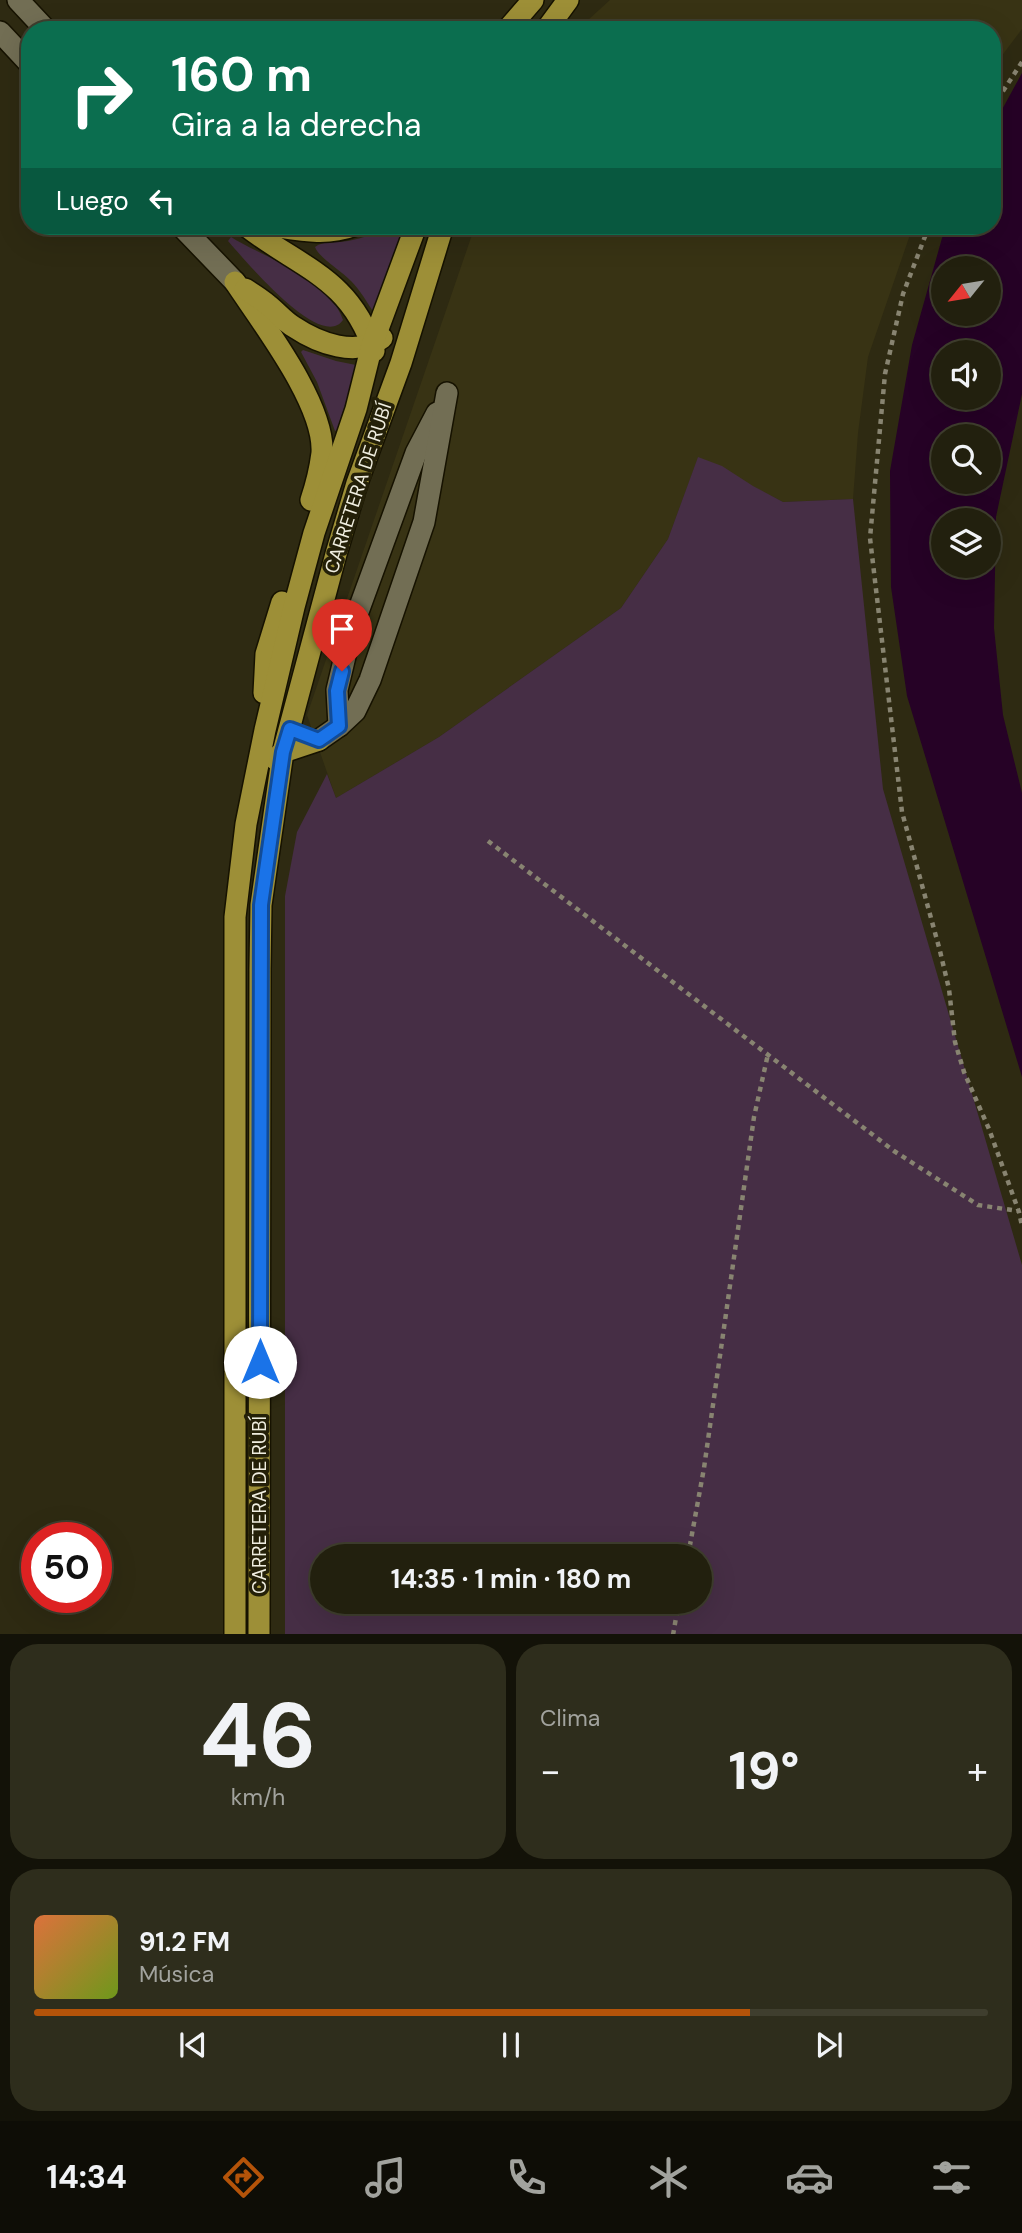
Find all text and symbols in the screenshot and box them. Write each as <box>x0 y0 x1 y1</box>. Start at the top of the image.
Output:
text: 160 m <box>171 42 312 106</box>
icon: right <box>56 49 147 140</box>
text: Gira a la derecha <box>171 104 421 146</box>
icon: left <box>143 182 181 220</box>
text: Luego <box>56 184 129 218</box>
north arrow <box>931 256 1001 326</box>
map controls <box>931 256 1001 578</box>
button: sound <box>931 340 1001 410</box>
street label: CARRETERA DE RUBÍ <box>319 399 398 577</box>
button: search <box>931 424 1001 494</box>
button: layers <box>931 508 1001 578</box>
pin <box>312 599 372 671</box>
icon: arrive <box>323 610 361 648</box>
position arrow <box>223 1325 297 1399</box>
street label: CARRETERA DE RUBÍ <box>247 1415 272 1594</box>
speed limit sign: 50 <box>21 1522 112 1613</box>
text: 14:35 · 1 min · 180 m <box>391 1562 631 1596</box>
text: 46 <box>200 1677 316 1795</box>
text: Clima <box>540 1703 600 1733</box>
text: 19° <box>729 1737 799 1805</box>
text: − <box>540 1746 561 1796</box>
text: + <box>967 1746 988 1796</box>
text: km/h <box>231 1782 285 1812</box>
text: 91.2 FM <box>139 1925 230 1959</box>
text: Música <box>139 1959 214 1989</box>
icon: previous <box>174 2026 212 2064</box>
icon: pause <box>492 2026 530 2064</box>
icon: next <box>810 2026 848 2064</box>
icon: directions <box>219 2153 268 2202</box>
icon: music <box>361 2153 410 2202</box>
icon: phone <box>502 2153 551 2202</box>
icon: climate <box>644 2153 693 2202</box>
icon: car <box>785 2153 834 2202</box>
icon: filters <box>927 2153 976 2202</box>
text: 14:34 <box>46 2156 127 2198</box>

